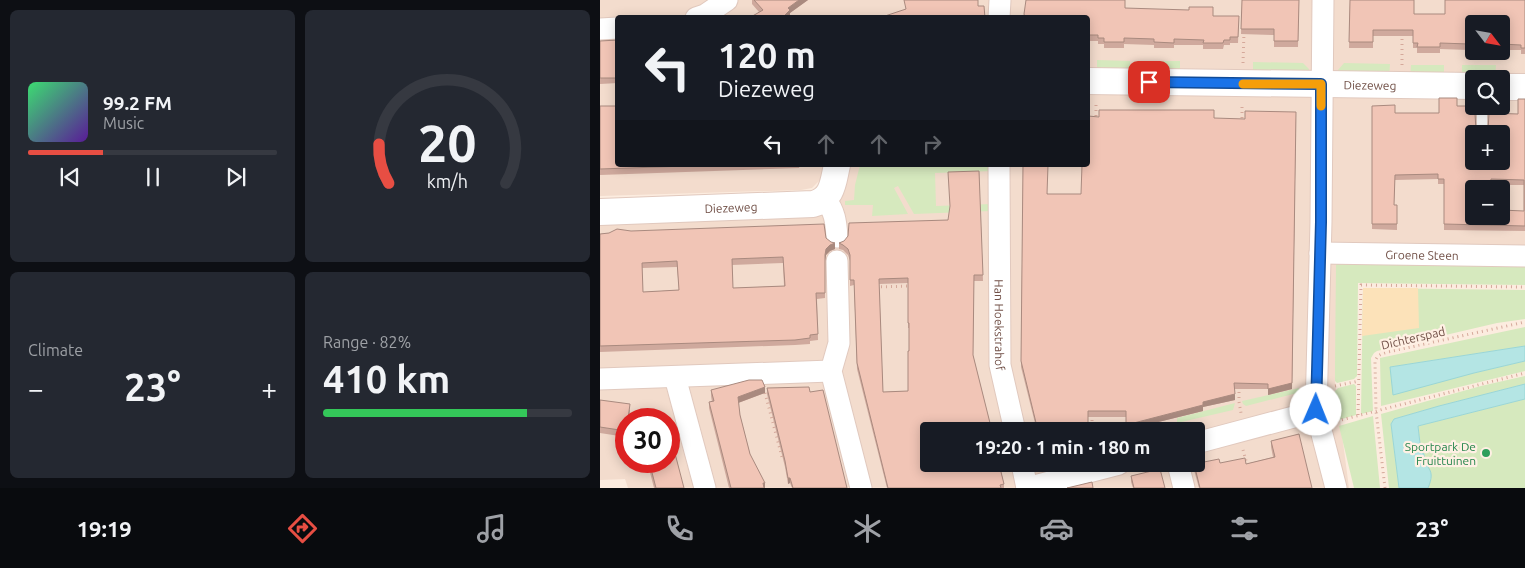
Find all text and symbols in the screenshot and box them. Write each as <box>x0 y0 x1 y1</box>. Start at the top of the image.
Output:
north arrow <box>1465 15 1510 60</box>
map controls <box>1465 15 1510 225</box>
icon: left <box>635 35 700 100</box>
text: 120 m <box>718 35 816 75</box>
pin <box>1128 61 1170 103</box>
icon: arrive <box>1135 68 1163 96</box>
button: search <box>1465 70 1510 115</box>
text: Diezeweg <box>718 76 815 101</box>
street label: Diezeweg <box>1343 78 1397 91</box>
text: 99.2 FM <box>103 92 172 114</box>
text: Music <box>103 114 144 132</box>
text: 20 <box>418 114 477 172</box>
button: + <box>1465 125 1510 170</box>
icon: left <box>759 130 787 158</box>
icon: ahead <box>812 130 840 158</box>
icon: ahead <box>865 130 893 158</box>
icon: right <box>918 130 946 158</box>
icon: previous <box>56 163 84 191</box>
icon: pause <box>139 163 167 191</box>
icon: next <box>222 163 250 191</box>
text: km/h <box>427 171 468 191</box>
button: − <box>1465 180 1510 225</box>
street label: Diezeweg <box>704 200 758 215</box>
street label: Groene Steen <box>1385 247 1459 262</box>
street label: Han Hoekstrahof <box>993 279 1008 372</box>
street label: Dichterspad <box>1380 324 1446 352</box>
text: Range · 82% <box>323 333 411 351</box>
text: Climate <box>28 341 83 359</box>
text: 410 km <box>323 358 450 400</box>
text: 23° <box>124 366 181 408</box>
text: − <box>28 373 44 404</box>
text: + <box>261 373 277 404</box>
position arrow <box>1289 383 1341 435</box>
speed limit sign: 30 <box>615 408 680 473</box>
text: 19:20 · 1 min · 180 m <box>975 436 1150 458</box>
place label: Sportpark De Fruittuinen <box>1405 440 1476 467</box>
marker: Sportpark De Fruittuinen <box>1480 447 1492 459</box>
icon: directions <box>285 511 320 546</box>
icon: music <box>474 511 509 546</box>
icon: phone <box>662 511 697 546</box>
icon: climate <box>850 511 885 546</box>
icon: car <box>1039 511 1074 546</box>
icon: filters <box>1227 511 1262 546</box>
text: 19:19 <box>77 516 132 541</box>
text: 23° <box>1416 516 1448 541</box>

